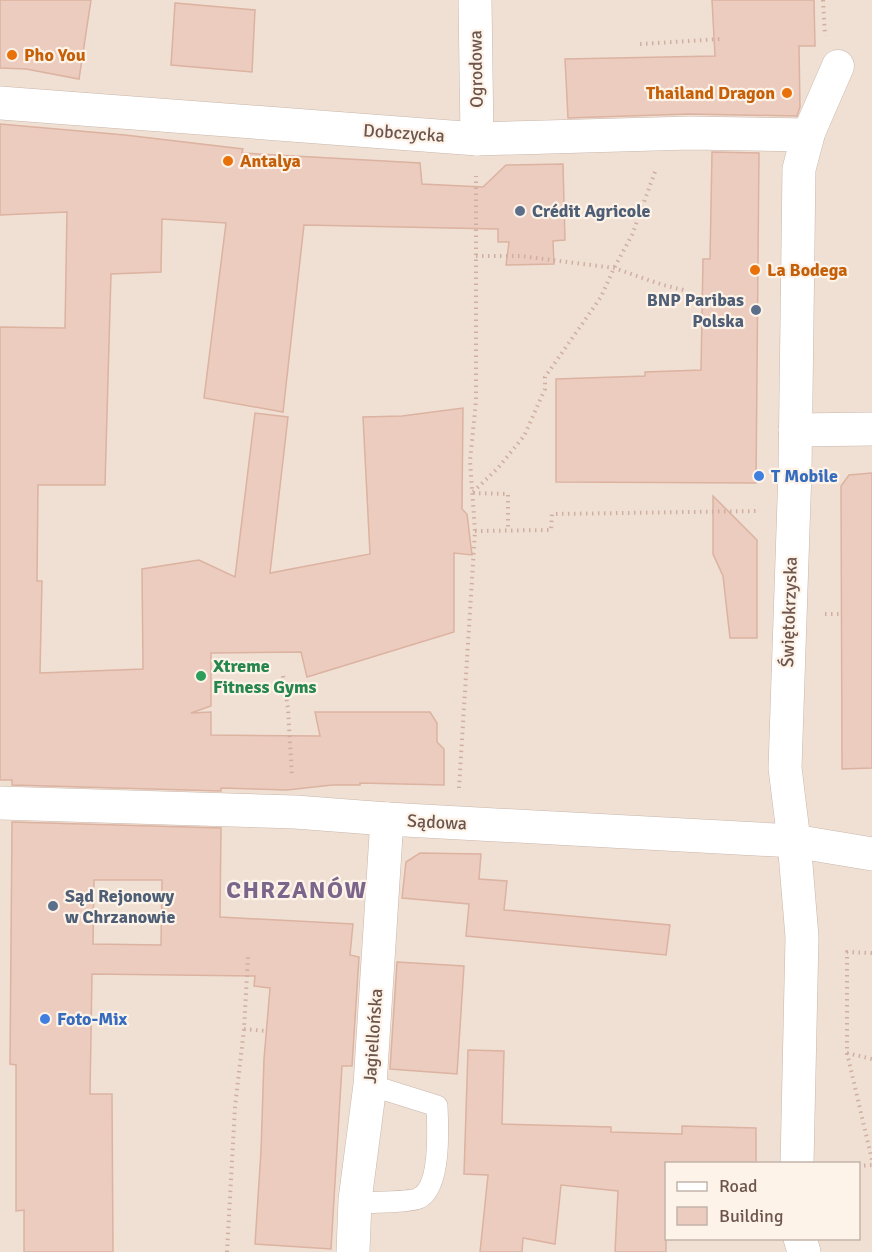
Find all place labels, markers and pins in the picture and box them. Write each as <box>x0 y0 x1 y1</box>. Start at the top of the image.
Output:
place label: Pho You <box>24 44 86 66</box>
marker: Pho You <box>5 48 19 62</box>
place label: Thailand Dragon <box>646 82 775 104</box>
marker: Thailand Dragon <box>780 86 794 100</box>
place label: Antalya <box>240 150 301 172</box>
marker: Antalya <box>221 154 235 168</box>
place label: Crédit Agricole <box>532 200 651 222</box>
marker: Crédit Agricole <box>513 204 527 218</box>
place label: La Bodega <box>767 259 848 281</box>
marker: La Bodega <box>748 263 762 277</box>
place label: BNP Paribas Polska <box>647 289 744 332</box>
marker: BNP Paribas Polska <box>749 303 763 317</box>
place label: T Mobile <box>771 465 838 487</box>
marker: T Mobile <box>752 469 766 483</box>
place label: Xtreme Fitness Gyms <box>213 655 316 698</box>
marker: Xtreme Fitness Gyms <box>194 669 208 683</box>
place label: Sąd Rejonowy w Chrzanowie <box>65 885 175 928</box>
marker: Sąd Rejonowy w Chrzanowie <box>46 899 60 913</box>
place label: Foto-Mix <box>57 1008 128 1030</box>
marker: Foto-Mix <box>38 1012 52 1026</box>

